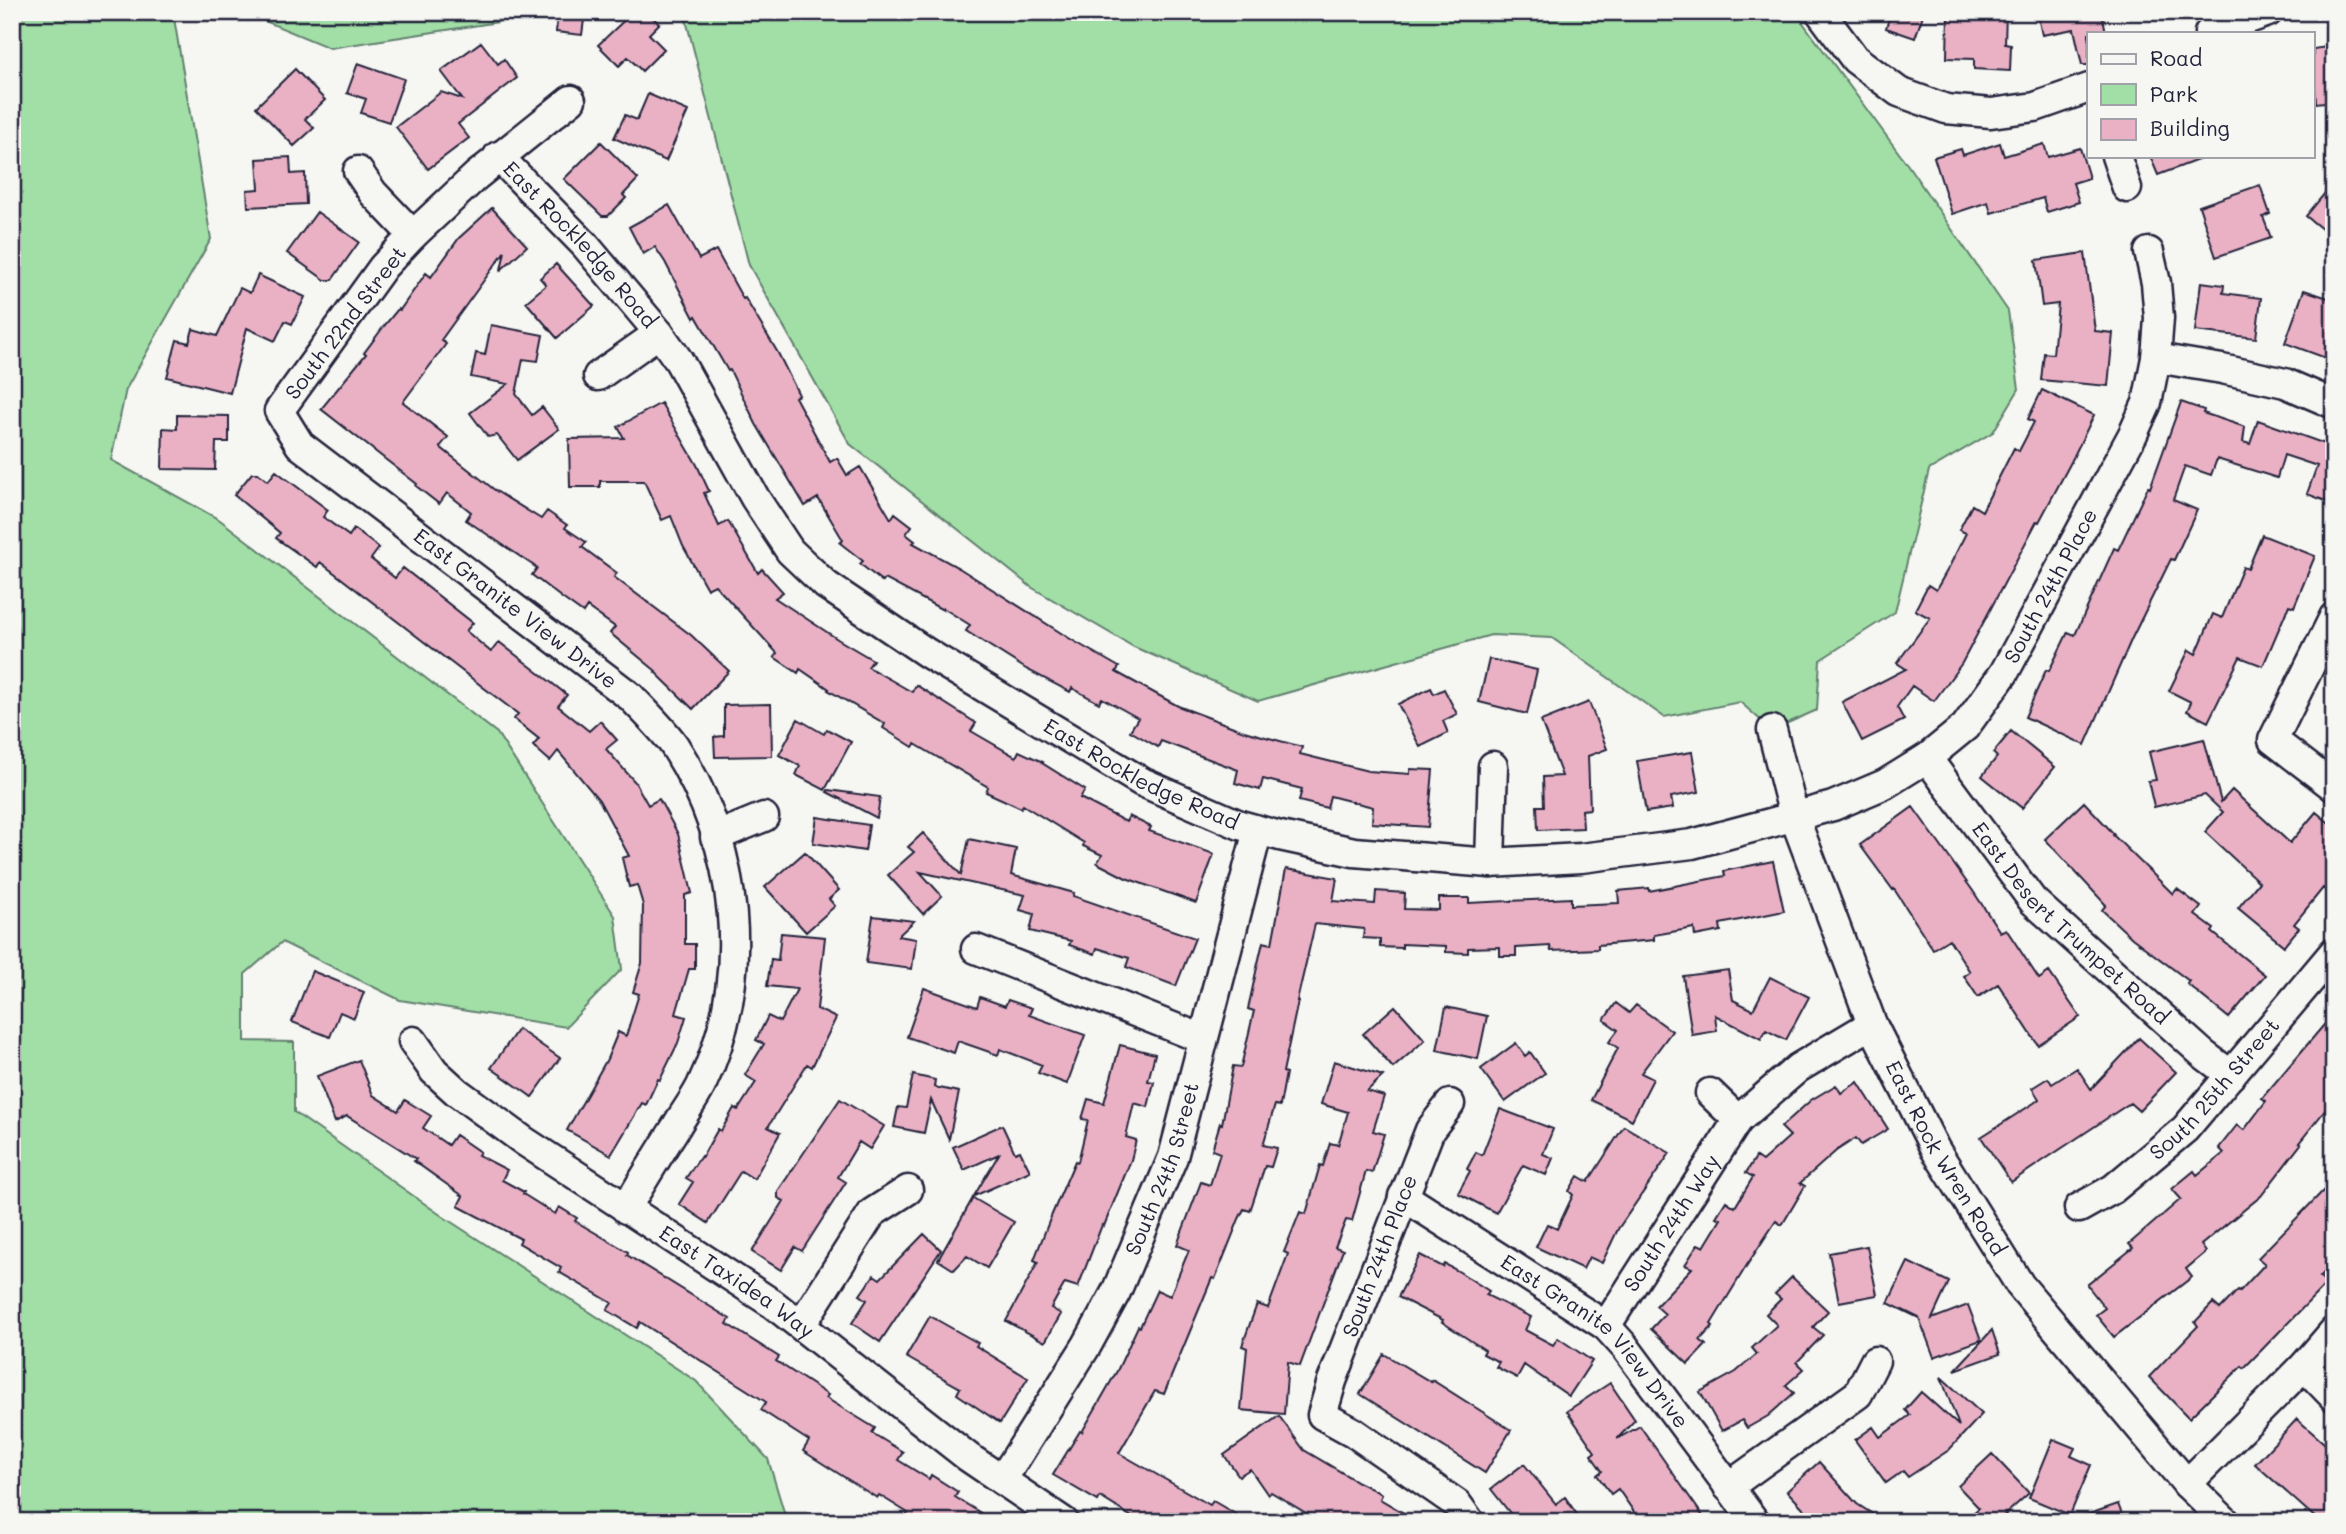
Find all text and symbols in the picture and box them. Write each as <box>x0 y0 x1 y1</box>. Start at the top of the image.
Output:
legend <box>2087 32 2314 158</box>
text: Road <box>2150 44 2202 71</box>
text: Park <box>2150 80 2198 107</box>
text: Building <box>2150 114 2230 141</box>
street label: East Rockledge Road <box>498 155 664 333</box>
street label: South 22nd Street <box>278 240 411 404</box>
street label: South 24th Place <box>1997 503 2102 668</box>
street label: East Granite View Drive <box>409 522 623 694</box>
street label: East Rockledge Road <box>1039 711 1244 835</box>
street label: East Desert Trumpet Road <box>1967 816 2176 1029</box>
street label: South 25th Street <box>2143 1012 2285 1165</box>
street label: East Rock Wren Road <box>1881 1056 2013 1260</box>
street label: South 24th Street <box>1118 1079 1204 1259</box>
street label: South 24th Way <box>1617 1149 1725 1296</box>
street label: South 24th Place <box>1335 1170 1422 1341</box>
street label: East Taxidea Way <box>655 1218 820 1343</box>
street label: East Granite View Drive <box>1496 1247 1696 1433</box>

